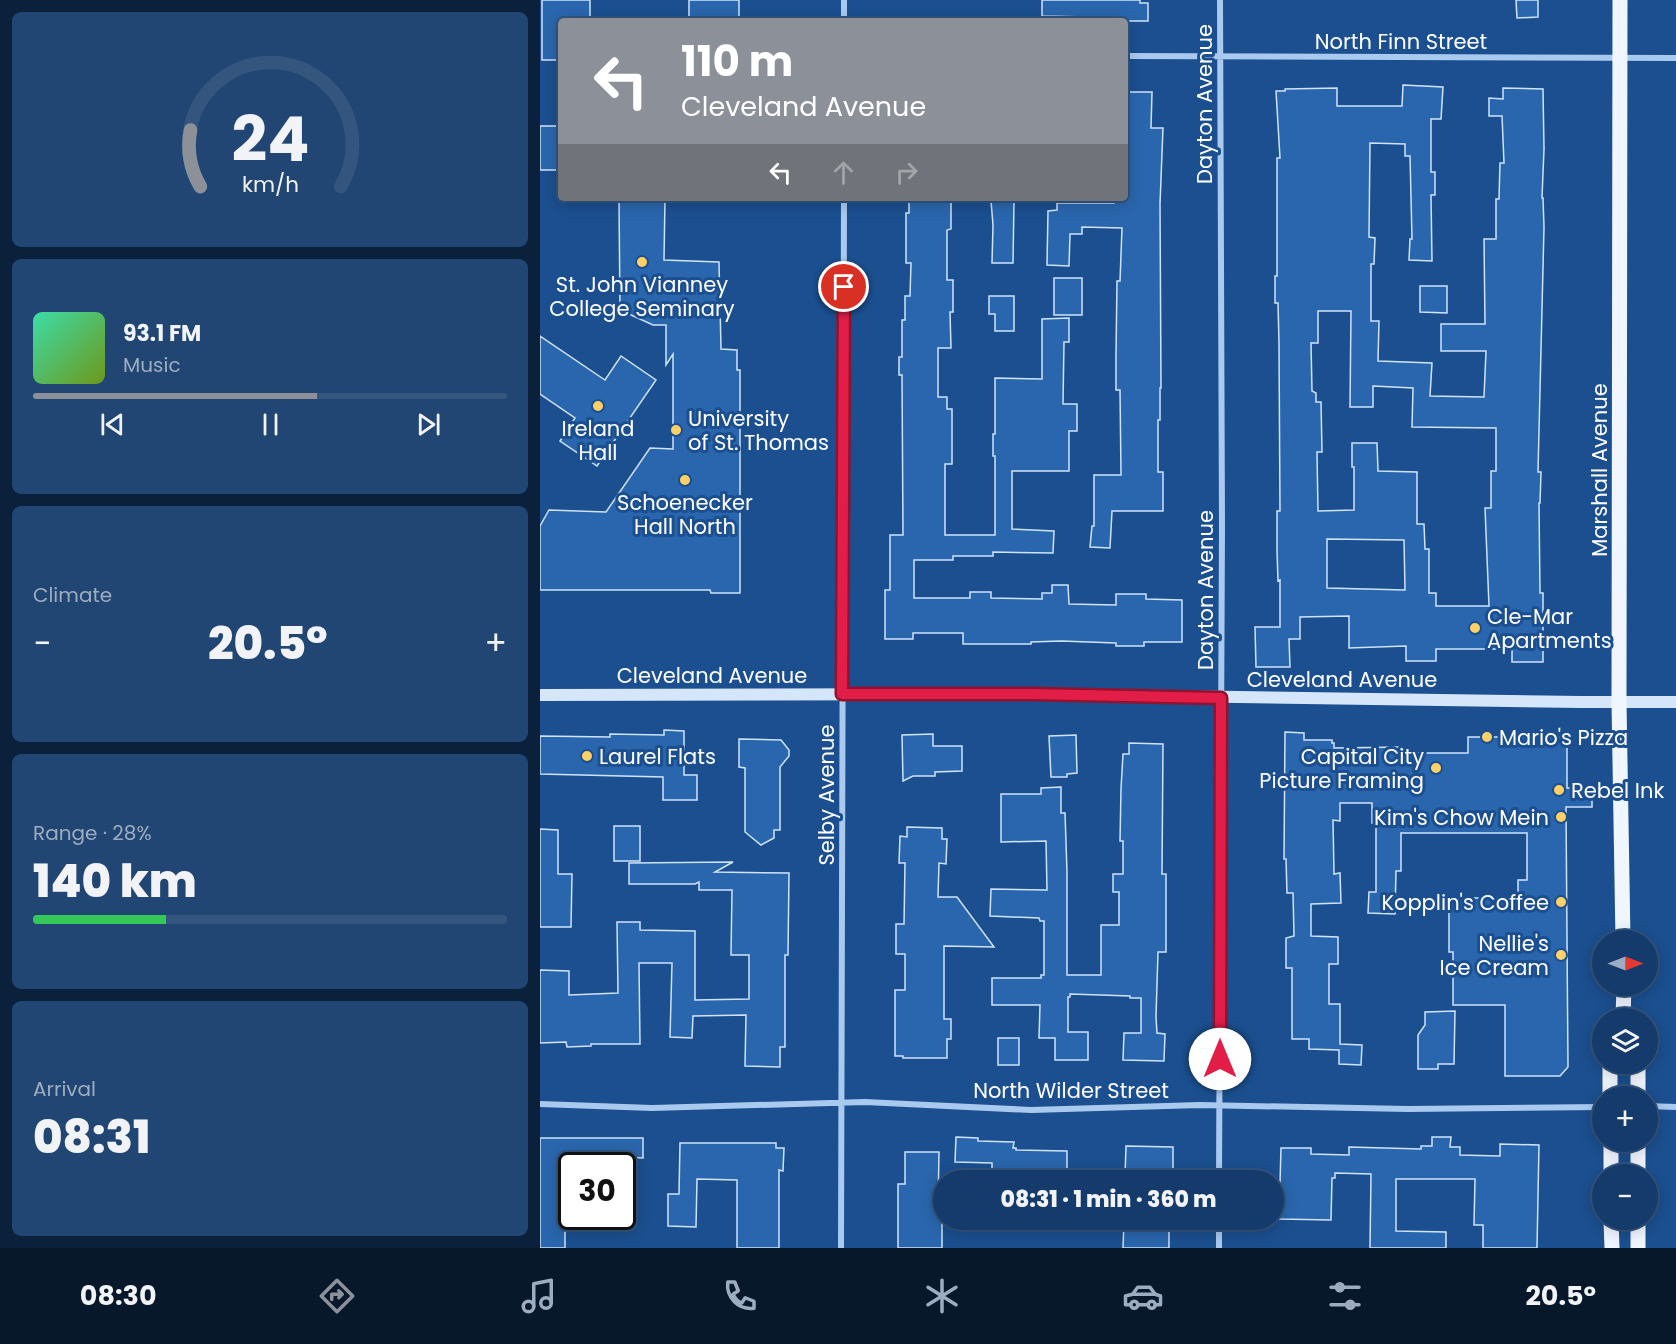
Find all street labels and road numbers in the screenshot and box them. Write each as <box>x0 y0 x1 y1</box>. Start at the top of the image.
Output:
street label: Dayton Avenue <box>1190 24 1219 184</box>
street label: North Finn Street <box>1315 27 1487 56</box>
street label: Marshall Avenue <box>1585 383 1614 557</box>
street label: Dayton Avenue <box>1191 510 1220 670</box>
street label: Cleveland Avenue <box>617 661 807 690</box>
street label: Cleveland Avenue <box>1247 665 1437 694</box>
street label: Selby Avenue <box>812 725 841 866</box>
street label: North Wilder Street <box>973 1076 1169 1105</box>

